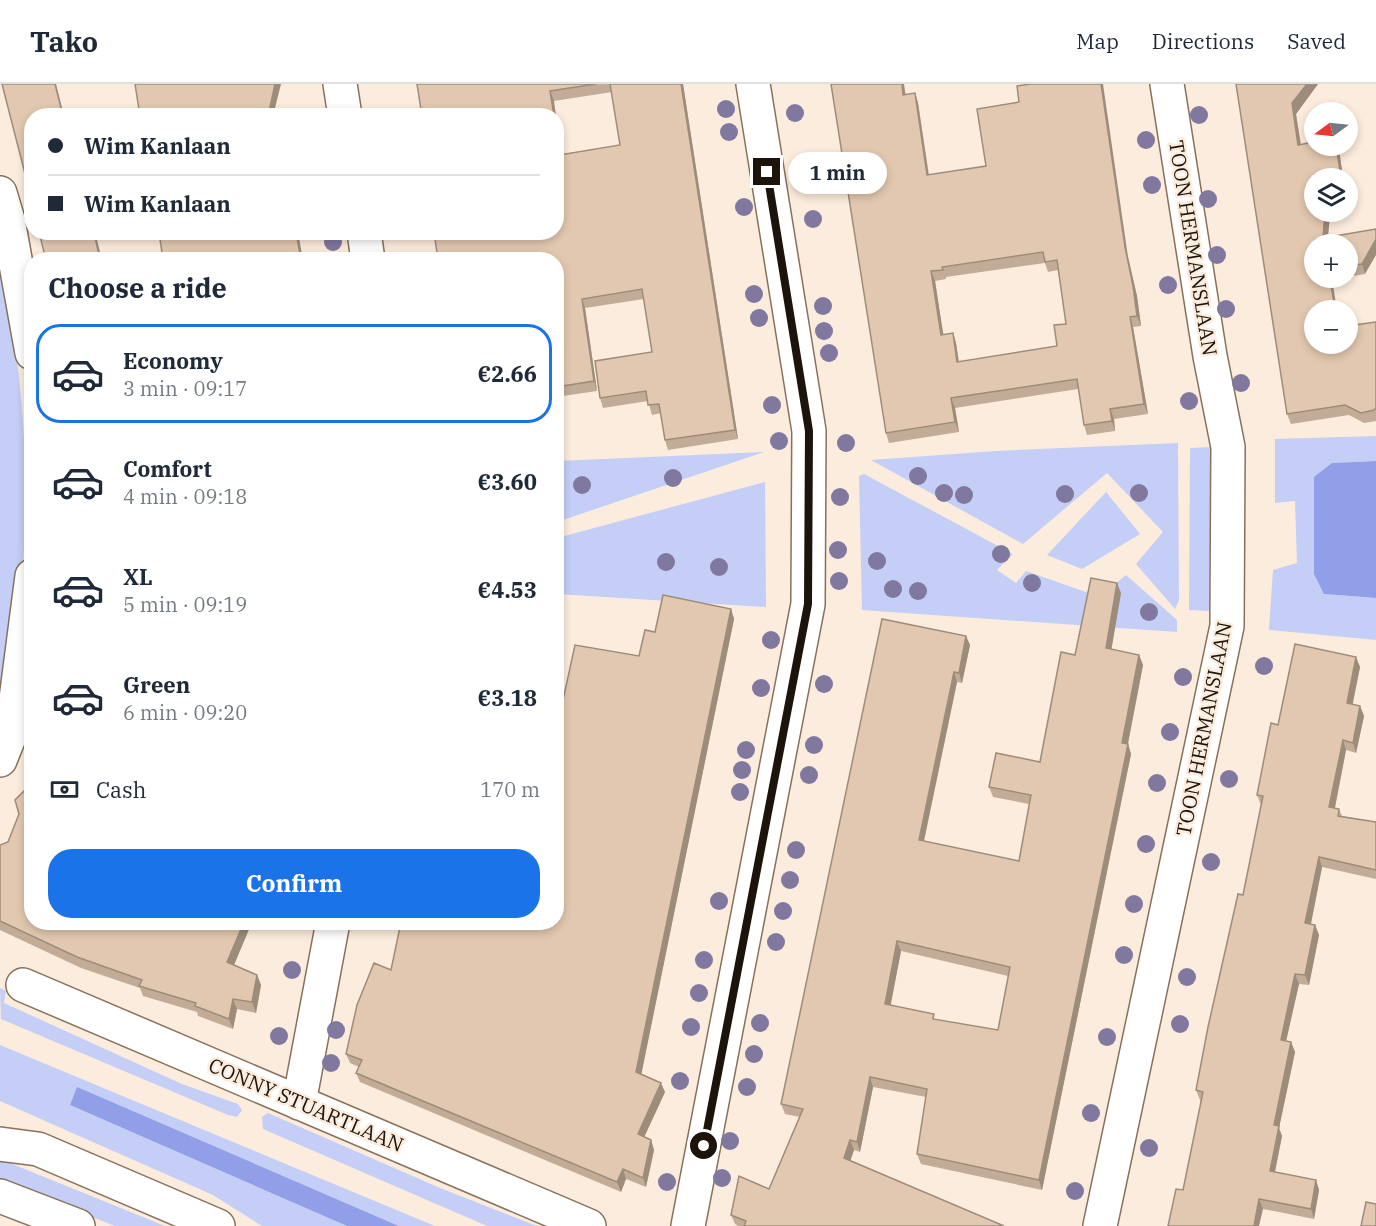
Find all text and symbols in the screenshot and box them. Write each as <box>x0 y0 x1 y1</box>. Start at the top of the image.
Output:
text: Tako <box>30 23 98 60</box>
text: Map <box>1076 27 1119 55</box>
text: Directions <box>1152 27 1254 55</box>
text: Saved <box>1287 27 1346 55</box>
north arrow <box>1304 102 1358 156</box>
map controls <box>1304 102 1358 354</box>
text: Wim Kanlaan <box>84 131 231 160</box>
street label: TOON HERMANSLAAN <box>1163 138 1224 358</box>
callout: 1 min <box>788 151 887 193</box>
route end <box>753 158 780 185</box>
text: 1 min <box>810 159 866 186</box>
button: layers <box>1304 168 1358 222</box>
text: Wim Kanlaan <box>84 189 231 218</box>
button: + <box>1304 234 1358 288</box>
text: Choose a ride <box>48 270 227 305</box>
button: − <box>1304 300 1358 354</box>
text: Economy <box>123 346 223 375</box>
icon: car <box>51 347 105 401</box>
text: €2.66 <box>478 359 537 388</box>
text: 3 min · 09:17 <box>123 375 247 402</box>
text: Comfort <box>123 454 212 483</box>
icon: car <box>51 455 105 509</box>
text: €3.60 <box>478 467 537 496</box>
text: 4 min · 09:18 <box>123 483 247 510</box>
text: XL <box>123 562 153 591</box>
icon: car <box>51 563 105 617</box>
text: €4.53 <box>478 575 537 604</box>
text: 5 min · 09:19 <box>123 591 247 618</box>
street label: TOON HERMANSLAAN <box>1169 619 1238 838</box>
text: Green <box>123 670 190 699</box>
icon: car <box>51 671 105 725</box>
text: €3.18 <box>478 683 537 712</box>
text: 6 min · 09:20 <box>123 699 247 726</box>
icon: cash <box>48 773 81 806</box>
text: Cash <box>96 775 147 804</box>
text: 170 m <box>480 776 540 803</box>
button: Confirm <box>48 849 540 918</box>
street label: CONNY STUARTLAAN <box>205 1051 408 1158</box>
route start <box>690 1132 717 1159</box>

